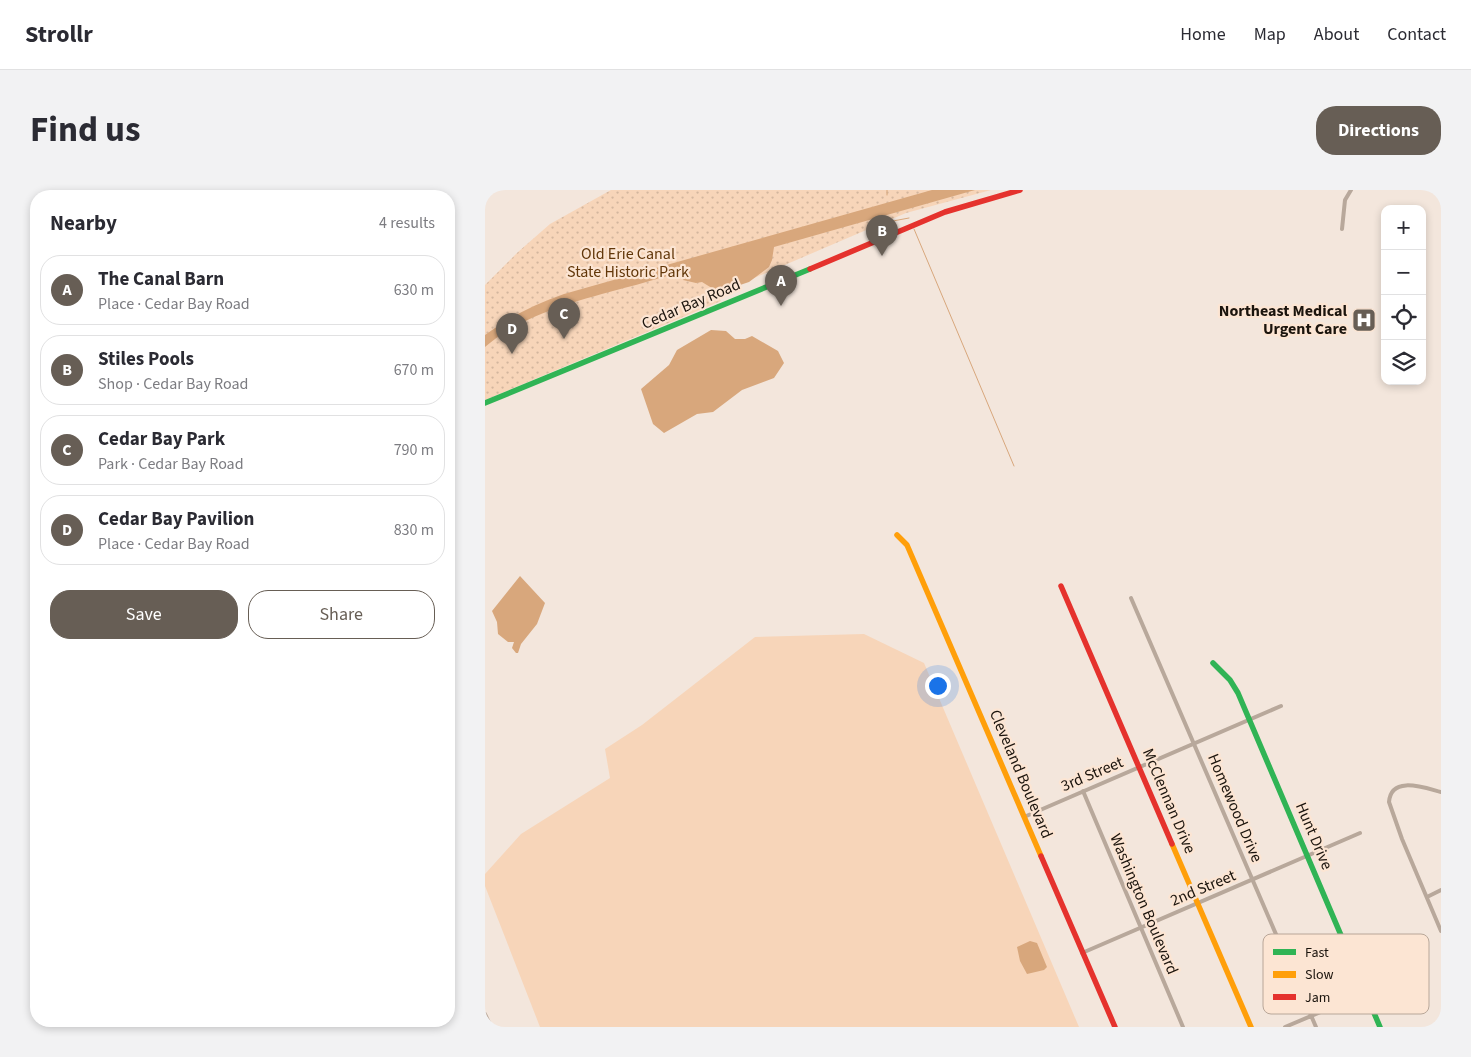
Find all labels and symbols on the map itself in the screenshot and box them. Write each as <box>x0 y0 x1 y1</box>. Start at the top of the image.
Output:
pin: B <box>866 215 898 256</box>
park label: Old Erie Canal State Historic Park <box>567 243 689 283</box>
pin: A <box>765 265 797 306</box>
street label: Cedar Bay Road <box>638 273 744 335</box>
pin: C <box>548 298 580 339</box>
place label: Northeast Medical Urgent Care <box>1219 300 1347 340</box>
hospital icon: Northeast Medical Urgent Care <box>1351 307 1377 333</box>
pin: D <box>496 313 528 354</box>
your location <box>925 673 951 699</box>
street label: Cleveland Boulevard <box>984 706 1058 842</box>
street label: McClennan Drive <box>1137 745 1201 857</box>
street label: Homewood Drive <box>1202 750 1268 866</box>
street label: 3rd Street <box>1058 751 1127 797</box>
street label: Hunt Drive <box>1290 799 1338 873</box>
street label: Washington Boulevard <box>1104 830 1184 978</box>
street label: 2nd Street <box>1167 864 1240 912</box>
legend <box>1263 934 1429 1014</box>
text: Fast <box>1305 943 1329 963</box>
text: Slow <box>1305 965 1334 985</box>
text: Jam <box>1305 988 1330 1008</box>

